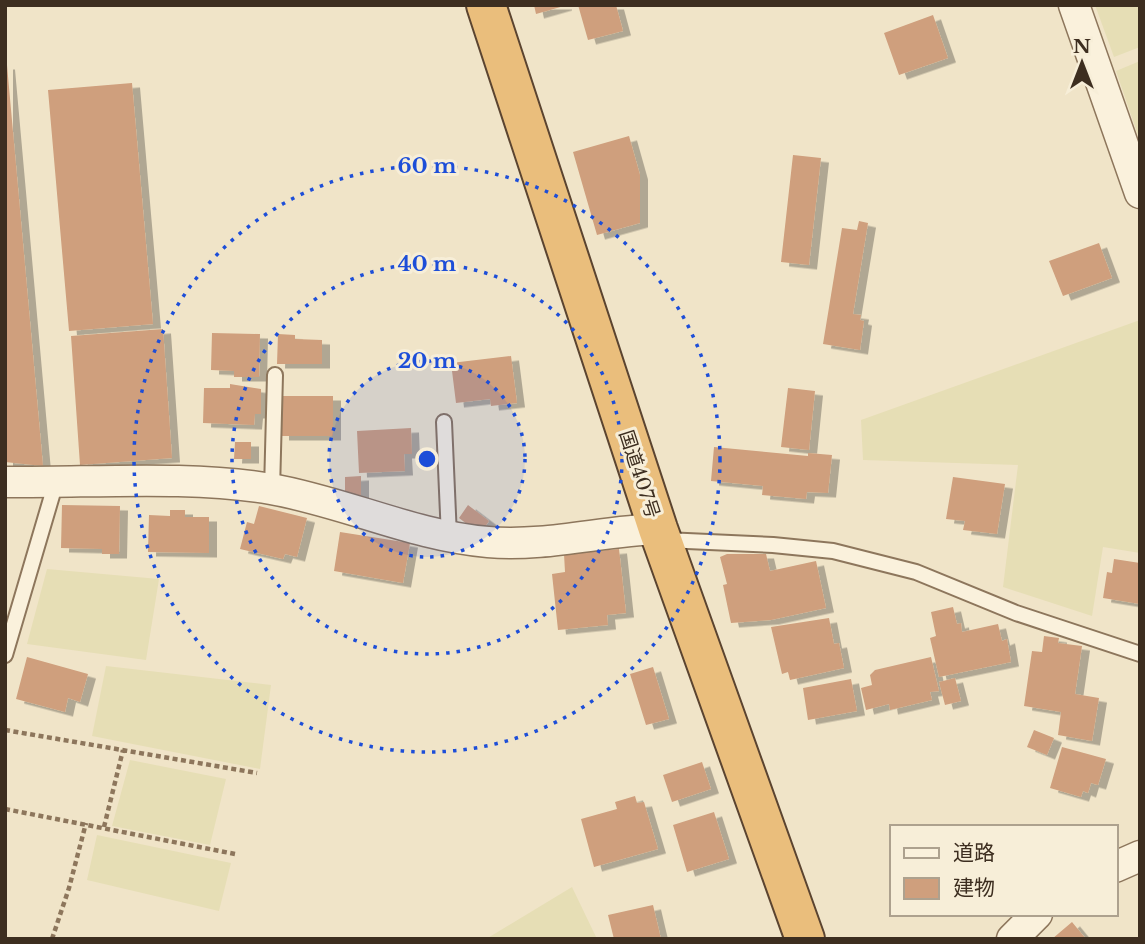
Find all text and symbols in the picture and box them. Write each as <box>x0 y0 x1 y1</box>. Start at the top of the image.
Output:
north arrow <box>1047 28 1117 98</box>
text: N <box>1073 35 1091 58</box>
text: 60 m <box>398 153 456 179</box>
text: 40 m <box>398 251 456 277</box>
text: 20 m <box>398 348 456 374</box>
street label: 国道407号 <box>614 427 665 521</box>
centre of rings <box>415 447 439 471</box>
legend <box>890 825 1117 916</box>
text: 道路 <box>953 840 995 866</box>
text: 建物 <box>953 875 995 901</box>

